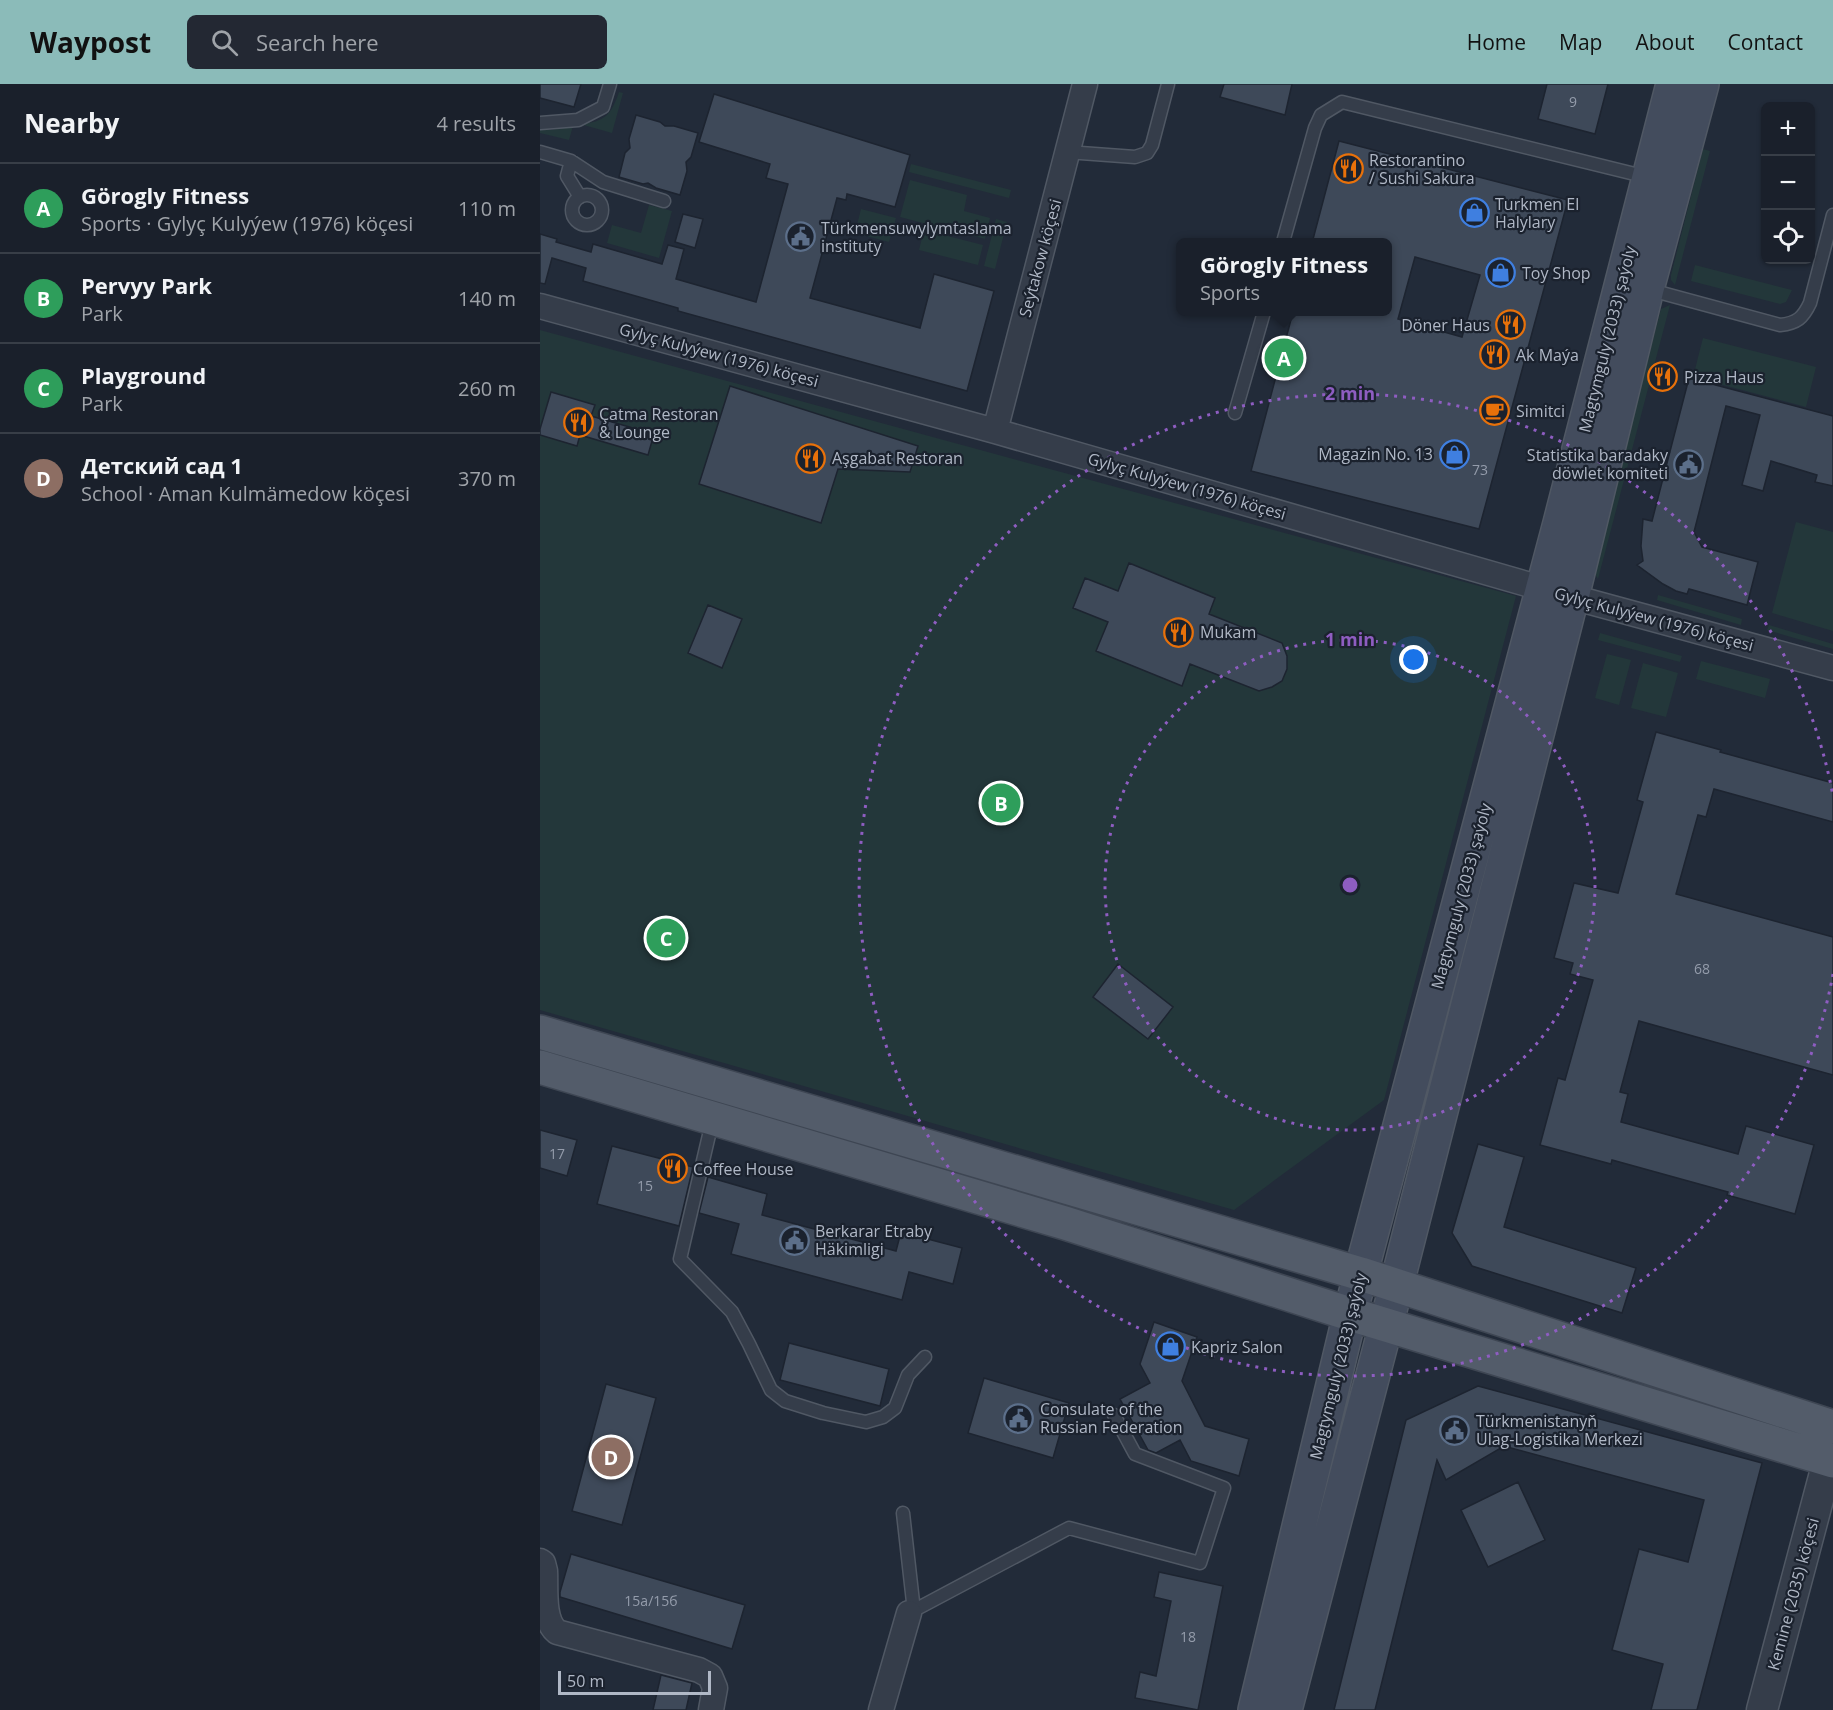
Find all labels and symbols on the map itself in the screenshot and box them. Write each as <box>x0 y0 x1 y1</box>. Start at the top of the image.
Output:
house number: 9 <box>1569 92 1577 111</box>
place label: Restorantino / Sushi Sakura <box>1369 149 1475 189</box>
restaurant icon: Restorantino / Sushi Sakura <box>1332 153 1364 185</box>
place label: Turkmen El Halylary <box>1495 193 1579 233</box>
street label: Seýtakow köçesi <box>1014 197 1066 319</box>
shop icon: Turkmen El Halylary <box>1458 197 1490 229</box>
place label: Türkmensuwylymtaslama instituty <box>821 217 1012 257</box>
public building icon: Türkmensuwylymtaslama instituty <box>784 221 816 253</box>
street label: Magtymguly (2033) şaýoly <box>1573 242 1641 435</box>
shop icon: Toy Shop <box>1485 257 1517 289</box>
place label: Toy Shop <box>1522 262 1591 284</box>
restaurant icon: Döner Haus <box>1495 309 1527 341</box>
place label: Döner Haus <box>1401 314 1490 336</box>
street label: Gylyç Kulyýew (1976) köçesi <box>617 318 821 392</box>
pin: A <box>1264 336 1304 380</box>
restaurant icon: Ak Maýa <box>1479 339 1511 371</box>
place label: Ak Maýa <box>1516 344 1579 366</box>
restaurant icon: Pizza Haus <box>1647 361 1679 393</box>
place label: Pizza Haus <box>1684 366 1764 388</box>
text: 2 min <box>1325 381 1375 405</box>
cafe icon: Simitci <box>1479 395 1511 427</box>
place label: Simitci <box>1516 400 1565 422</box>
place label: Çatma Restoran & Lounge <box>599 403 719 443</box>
restaurant icon: Çatma Restoran & Lounge <box>562 407 594 439</box>
shop icon: Magazin No. 13 <box>1438 438 1470 470</box>
restaurant icon: Aşgabat Restoran <box>795 442 827 474</box>
place label: Magazin No. 13 <box>1318 443 1433 465</box>
place label: Statistika baradaky döwlet komiteti <box>1527 444 1669 484</box>
place label: Aşgabat Restoran <box>832 447 963 469</box>
street label: Gylyç Kulyýew (1976) köçesi <box>1085 447 1289 525</box>
public building icon: Statistika baradaky döwlet komiteti <box>1673 448 1705 480</box>
house number: 73 <box>1472 460 1488 479</box>
street label: Gylyç Kulyýew (1976) köçesi <box>1552 582 1756 656</box>
restaurant icon: Mukam <box>1163 616 1195 648</box>
place label: Mukam <box>1200 621 1256 643</box>
text: 1 min <box>1325 627 1375 651</box>
your location <box>1399 645 1428 674</box>
pin: B <box>982 780 1020 826</box>
street label: Magtymguly (2033) şaýoly <box>1426 800 1497 991</box>
centre of rings <box>1340 875 1360 895</box>
pin: C <box>646 916 686 960</box>
house number: 68 <box>1694 959 1710 978</box>
house number: 17 <box>549 1144 565 1163</box>
restaurant icon: Coffee House <box>656 1153 688 1185</box>
place label: Coffee House <box>693 1158 793 1180</box>
house number: 15 <box>637 1176 653 1195</box>
place label: Berkarar Etraby Häkimligi <box>815 1220 933 1260</box>
public building icon: Berkarar Etraby Häkimligi <box>778 1224 810 1256</box>
street label: Magtymguly (2033) şaýoly <box>1304 1269 1372 1462</box>
shop icon: Kapriz Salon <box>1154 1331 1186 1363</box>
place label: Kapriz Salon <box>1191 1336 1283 1358</box>
place label: Consulate of the Russian Federation <box>1040 1398 1182 1438</box>
public building icon: Consulate of the Russian Federation <box>1003 1402 1035 1434</box>
place label: Türkmenistanyň Ulag-Logistika Merkezi <box>1476 1410 1643 1450</box>
public building icon: Türkmenistanyň Ulag-Logistika Merkezi <box>1439 1414 1471 1446</box>
pin: D <box>592 1434 630 1480</box>
street label: Kemine (2035) köçesi <box>1762 1515 1824 1673</box>
house number: 15а/15б <box>624 1591 678 1610</box>
house number: 18 <box>1180 1627 1196 1646</box>
scale bar <box>558 1668 711 1696</box>

